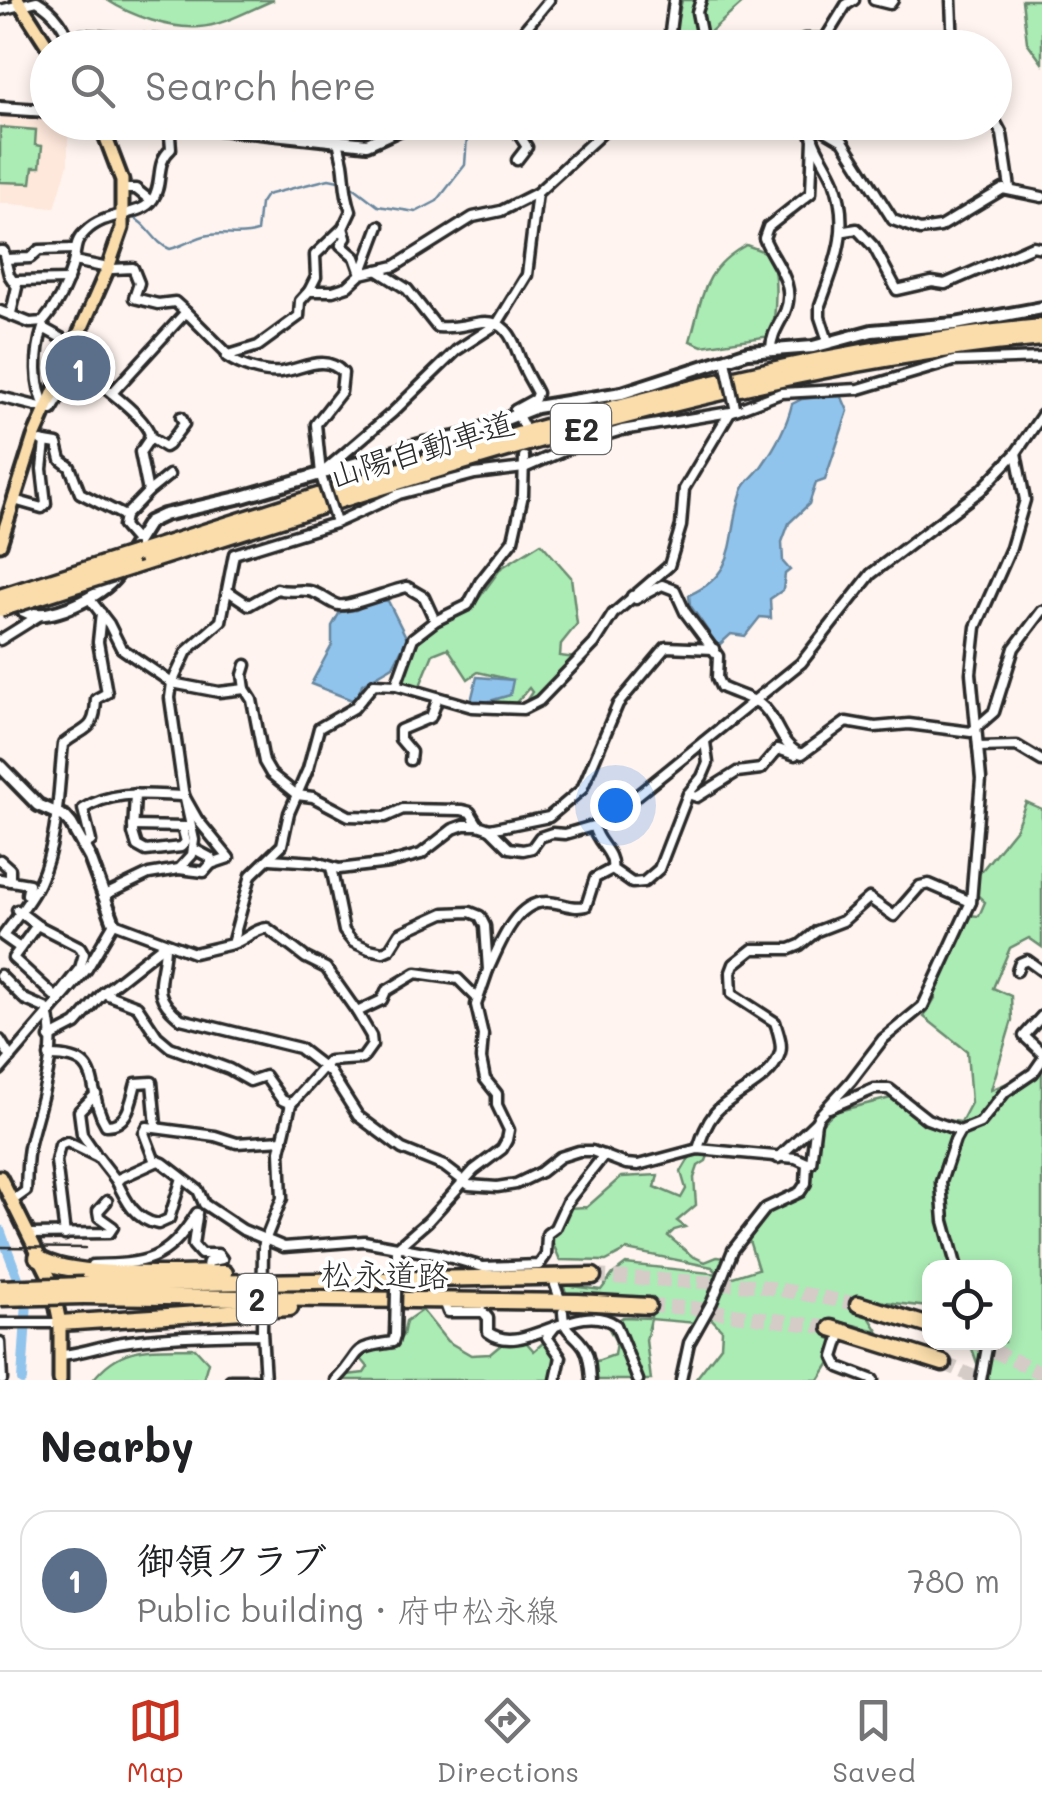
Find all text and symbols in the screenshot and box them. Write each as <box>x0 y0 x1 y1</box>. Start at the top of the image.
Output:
search box <box>30 30 1012 140</box>
icon: search <box>65 58 120 113</box>
text: Search here <box>145 60 376 110</box>
pin: 1 <box>46 330 110 406</box>
street label: 山陽自動車道 <box>323 400 519 496</box>
road number: E2 <box>551 404 611 454</box>
your location <box>590 780 641 831</box>
street label: 松永道路 <box>321 1251 449 1295</box>
map controls <box>922 1260 1012 1350</box>
button: locate <box>922 1260 1012 1350</box>
road number: 2 <box>237 1274 277 1324</box>
text: Nearby <box>40 1418 194 1473</box>
text: 御領クラブ <box>137 1534 327 1584</box>
text: 1 <box>67 1559 82 1601</box>
text: 780 m <box>907 1559 1000 1601</box>
text: Public building · 府中松永線 <box>137 1588 558 1630</box>
tab: Map <box>127 1693 184 1789</box>
tab: Directions <box>437 1693 579 1789</box>
tab: Saved <box>832 1693 915 1789</box>

